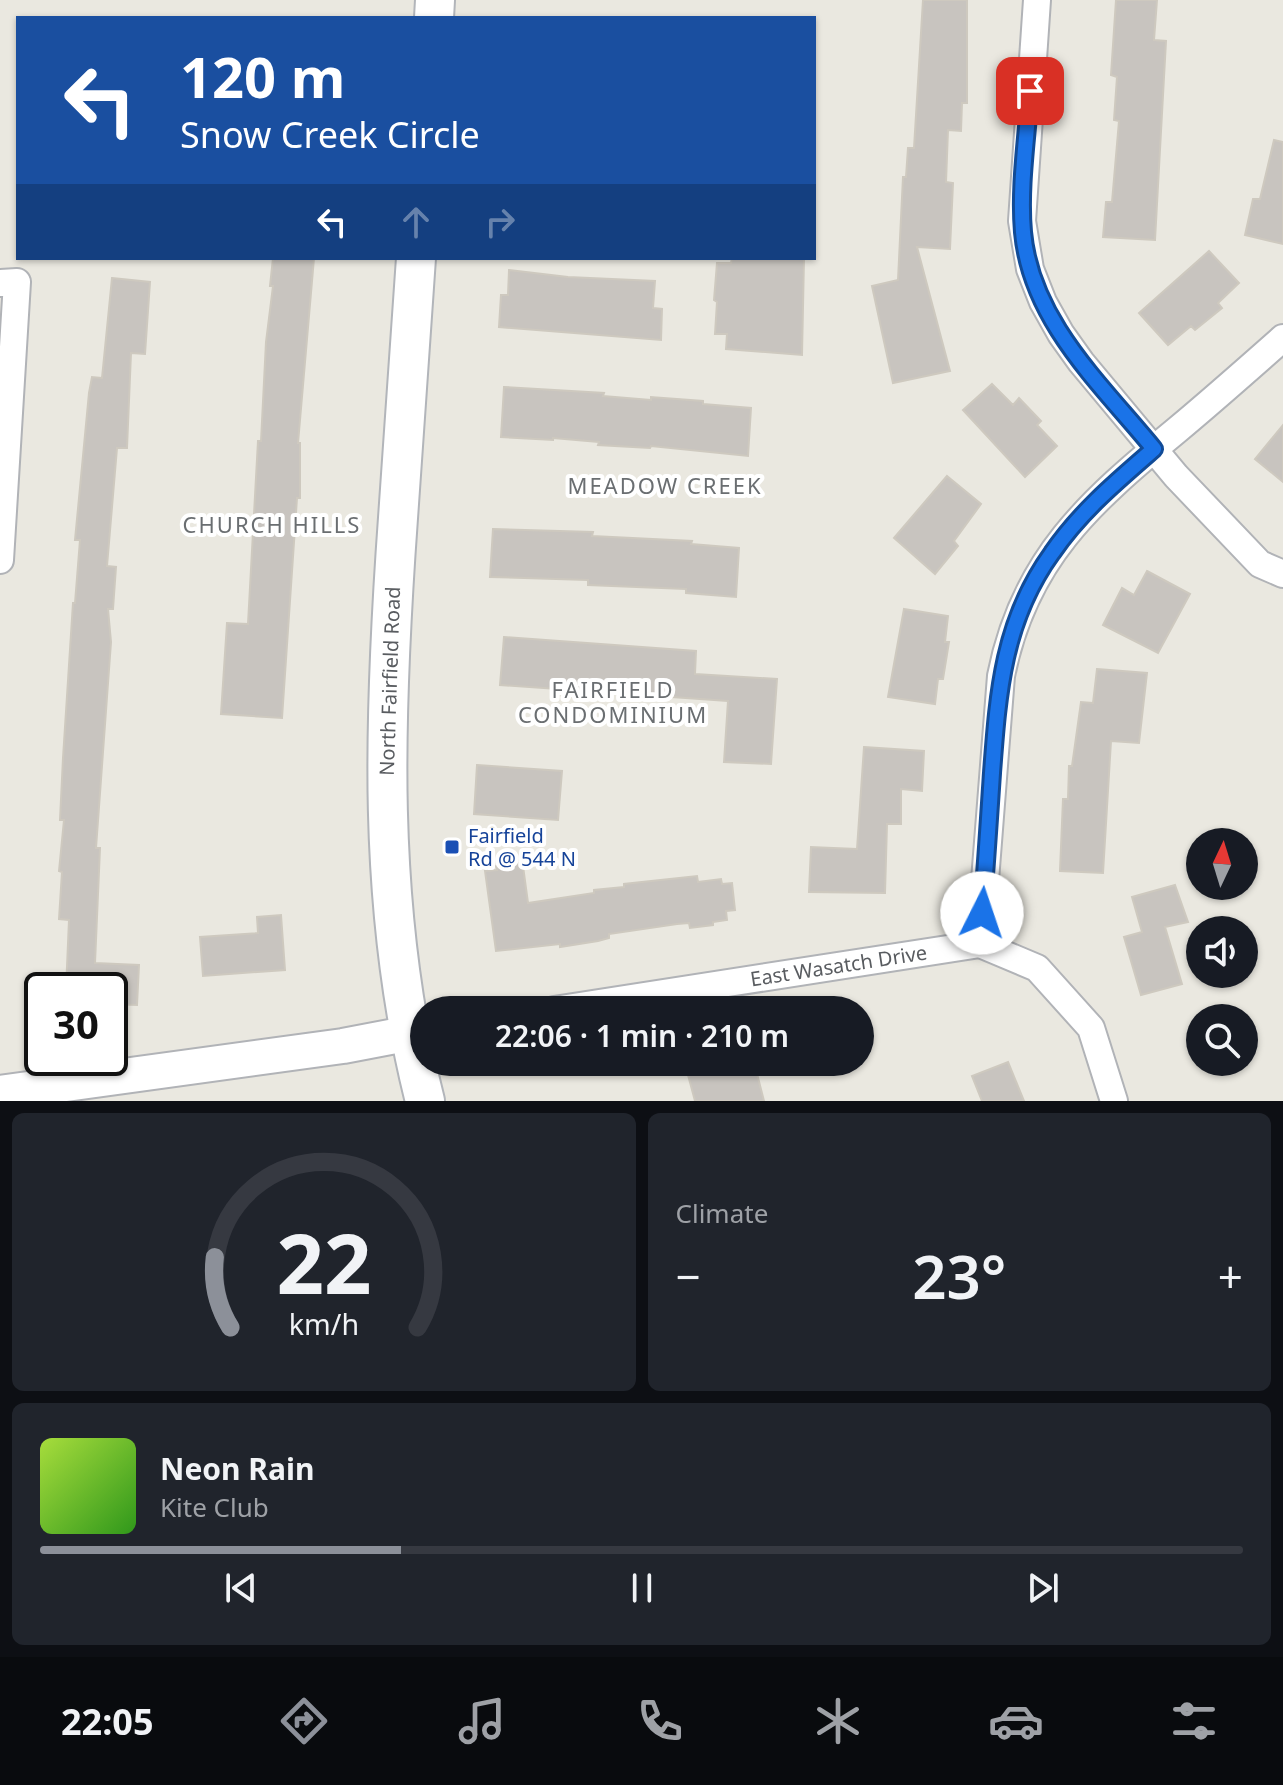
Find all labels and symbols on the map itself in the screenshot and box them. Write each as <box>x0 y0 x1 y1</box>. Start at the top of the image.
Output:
pin <box>996 57 1064 125</box>
district label: MEADOW CREEK <box>567 470 763 500</box>
district label: CHURCH HILLS <box>183 509 361 539</box>
street label: North Fairfield Road <box>373 586 406 776</box>
district label: FAIRFIELD CONDOMINIUM <box>518 674 708 729</box>
place label: Fairfield Rd @ 544 N <box>468 822 576 872</box>
north arrow <box>1186 828 1258 900</box>
marker: Fairfield Rd @ 544 N <box>443 838 461 856</box>
position arrow <box>940 871 1024 955</box>
street label: East Wasatch Drive <box>748 938 929 992</box>
speed limit sign: 30 <box>24 972 128 1076</box>

